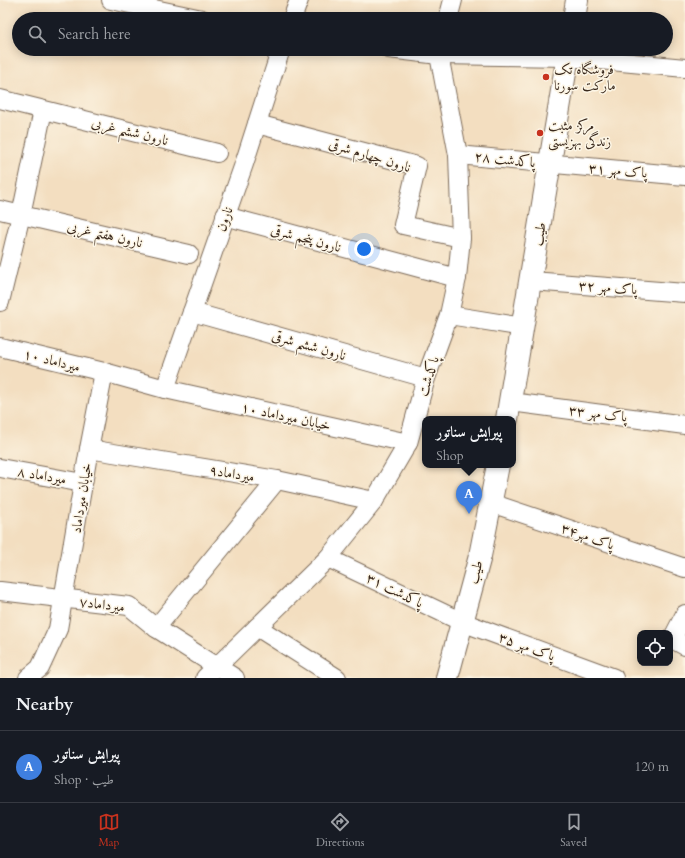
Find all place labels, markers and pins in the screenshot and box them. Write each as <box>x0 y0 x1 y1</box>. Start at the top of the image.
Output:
place label: فروشگاه تک مارکت سورنا <box>554 60 616 95</box>
marker: فروشگاه تک مارکت سورنا <box>541 72 551 82</box>
place label: مرکز مثبت زندگی بهزیستی <box>548 116 611 151</box>
marker: مرکز مثبت زندگی بهزیستی <box>535 128 545 138</box>
pin: A <box>456 481 482 514</box>

